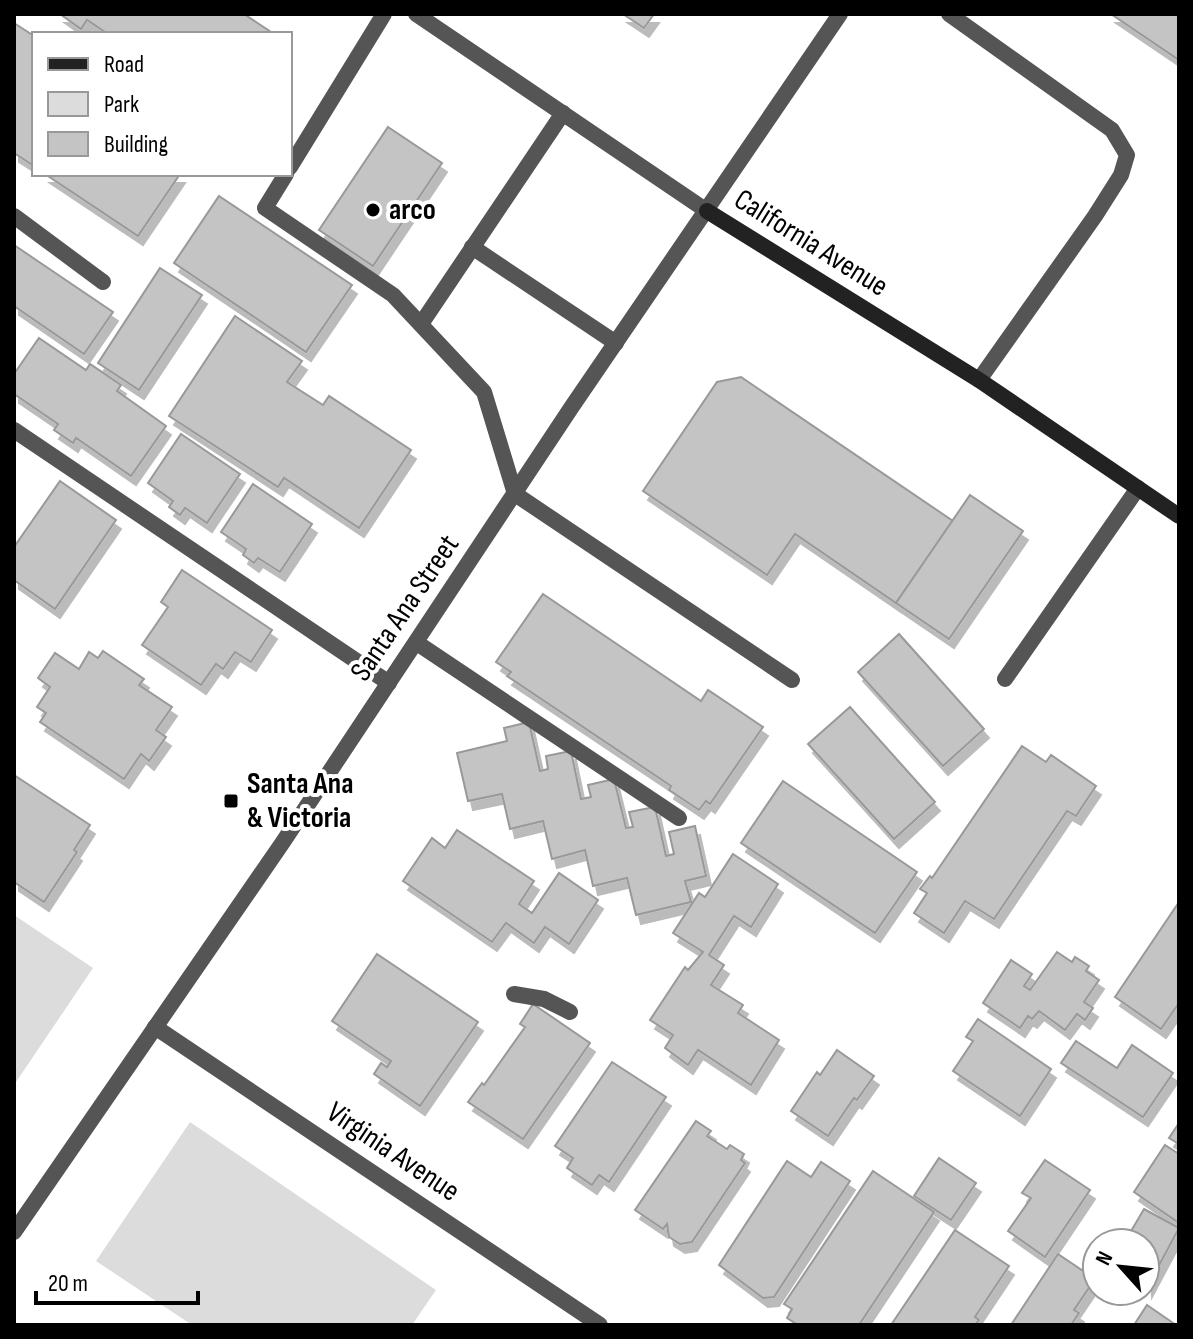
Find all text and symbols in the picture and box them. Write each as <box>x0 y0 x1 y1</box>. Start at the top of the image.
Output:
legend <box>32 32 292 176</box>
text: Road <box>104 50 144 79</box>
text: Park <box>104 90 139 119</box>
text: Building <box>104 130 168 159</box>
street label: California Avenue <box>727 181 895 305</box>
place label: arco <box>389 192 436 228</box>
marker: arco <box>364 201 382 219</box>
street label: Santa Ana Street <box>343 528 467 688</box>
place label: Santa Ana & Victoria <box>247 766 353 836</box>
marker: Santa Ana & Victoria <box>222 792 240 810</box>
street label: Virginia Avenue <box>320 1094 466 1210</box>
north arrow <box>1081 1227 1161 1307</box>
text: N <box>1090 1247 1119 1270</box>
scale bar <box>36 1255 198 1305</box>
text: 20 m <box>48 1269 88 1298</box>

